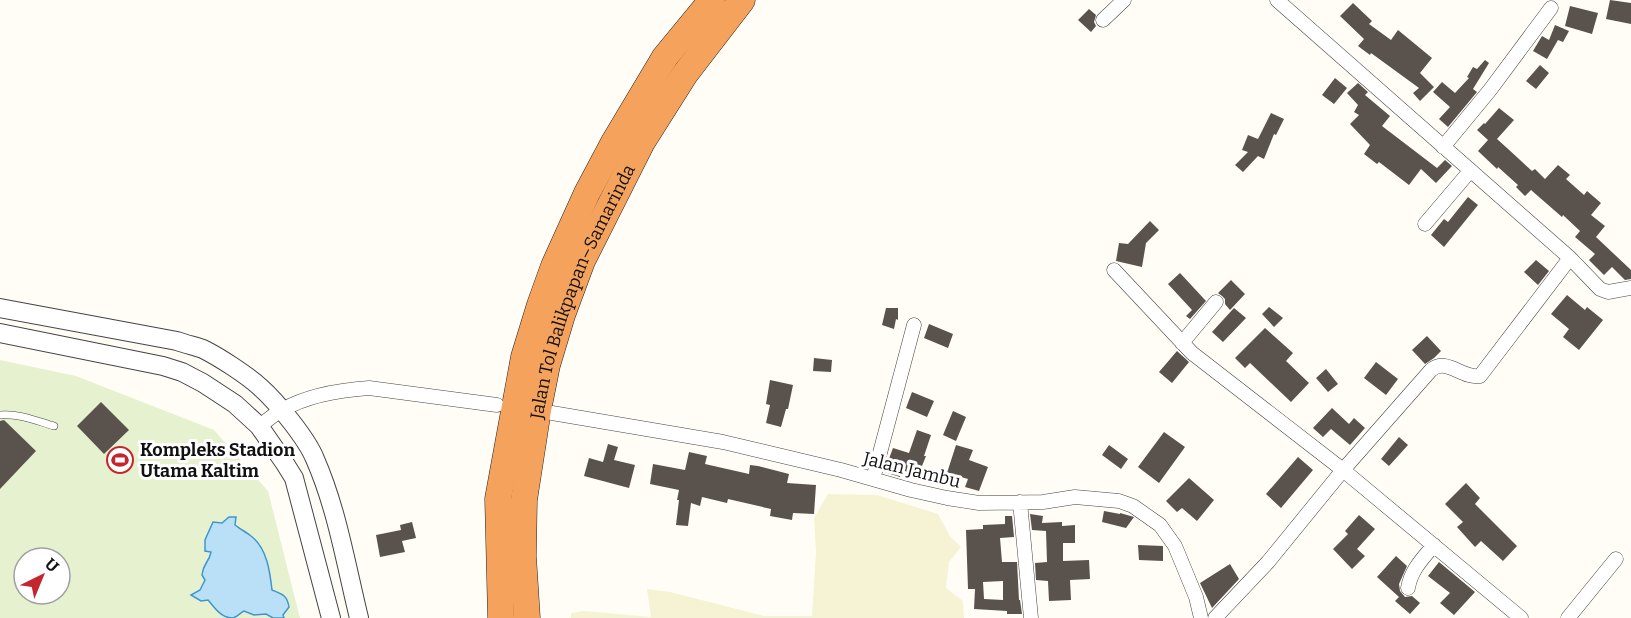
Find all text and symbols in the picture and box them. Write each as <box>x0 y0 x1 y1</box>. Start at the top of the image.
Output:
street label: Jalan Tol Balikpapan–Samarinda <box>526 161 640 421</box>
place label: Kompleks Stadion Utama Kaltim <box>140 439 295 482</box>
sports icon: Kompleks Stadion Utama Kaltim <box>105 445 135 475</box>
street label: Jalan Jambu <box>860 447 963 493</box>
north arrow <box>12 546 72 606</box>
text: U <box>41 554 63 576</box>

